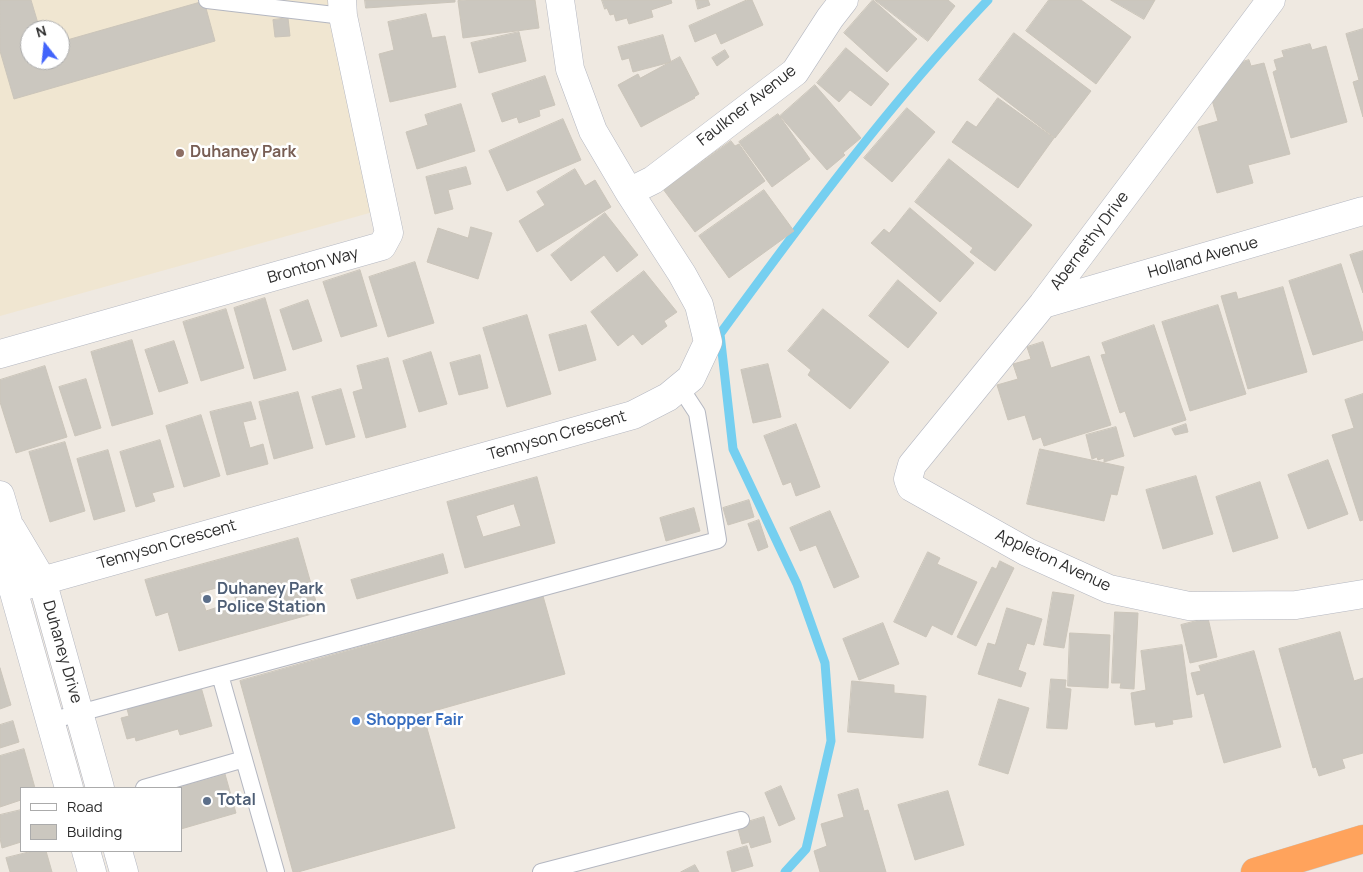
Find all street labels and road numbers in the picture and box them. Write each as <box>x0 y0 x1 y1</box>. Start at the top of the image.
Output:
street label: Faulkner Avenue <box>694 61 800 151</box>
street label: Abernethy Drive <box>1047 188 1133 294</box>
street label: Holland Avenue <box>1146 233 1260 283</box>
street label: Bronton Way <box>265 244 361 288</box>
street label: Tennyson Crescent <box>485 407 629 465</box>
street label: Tennyson Crescent <box>95 516 239 574</box>
street label: Appleton Avenue <box>992 526 1114 596</box>
street label: Duhaney Drive <box>38 598 86 706</box>

